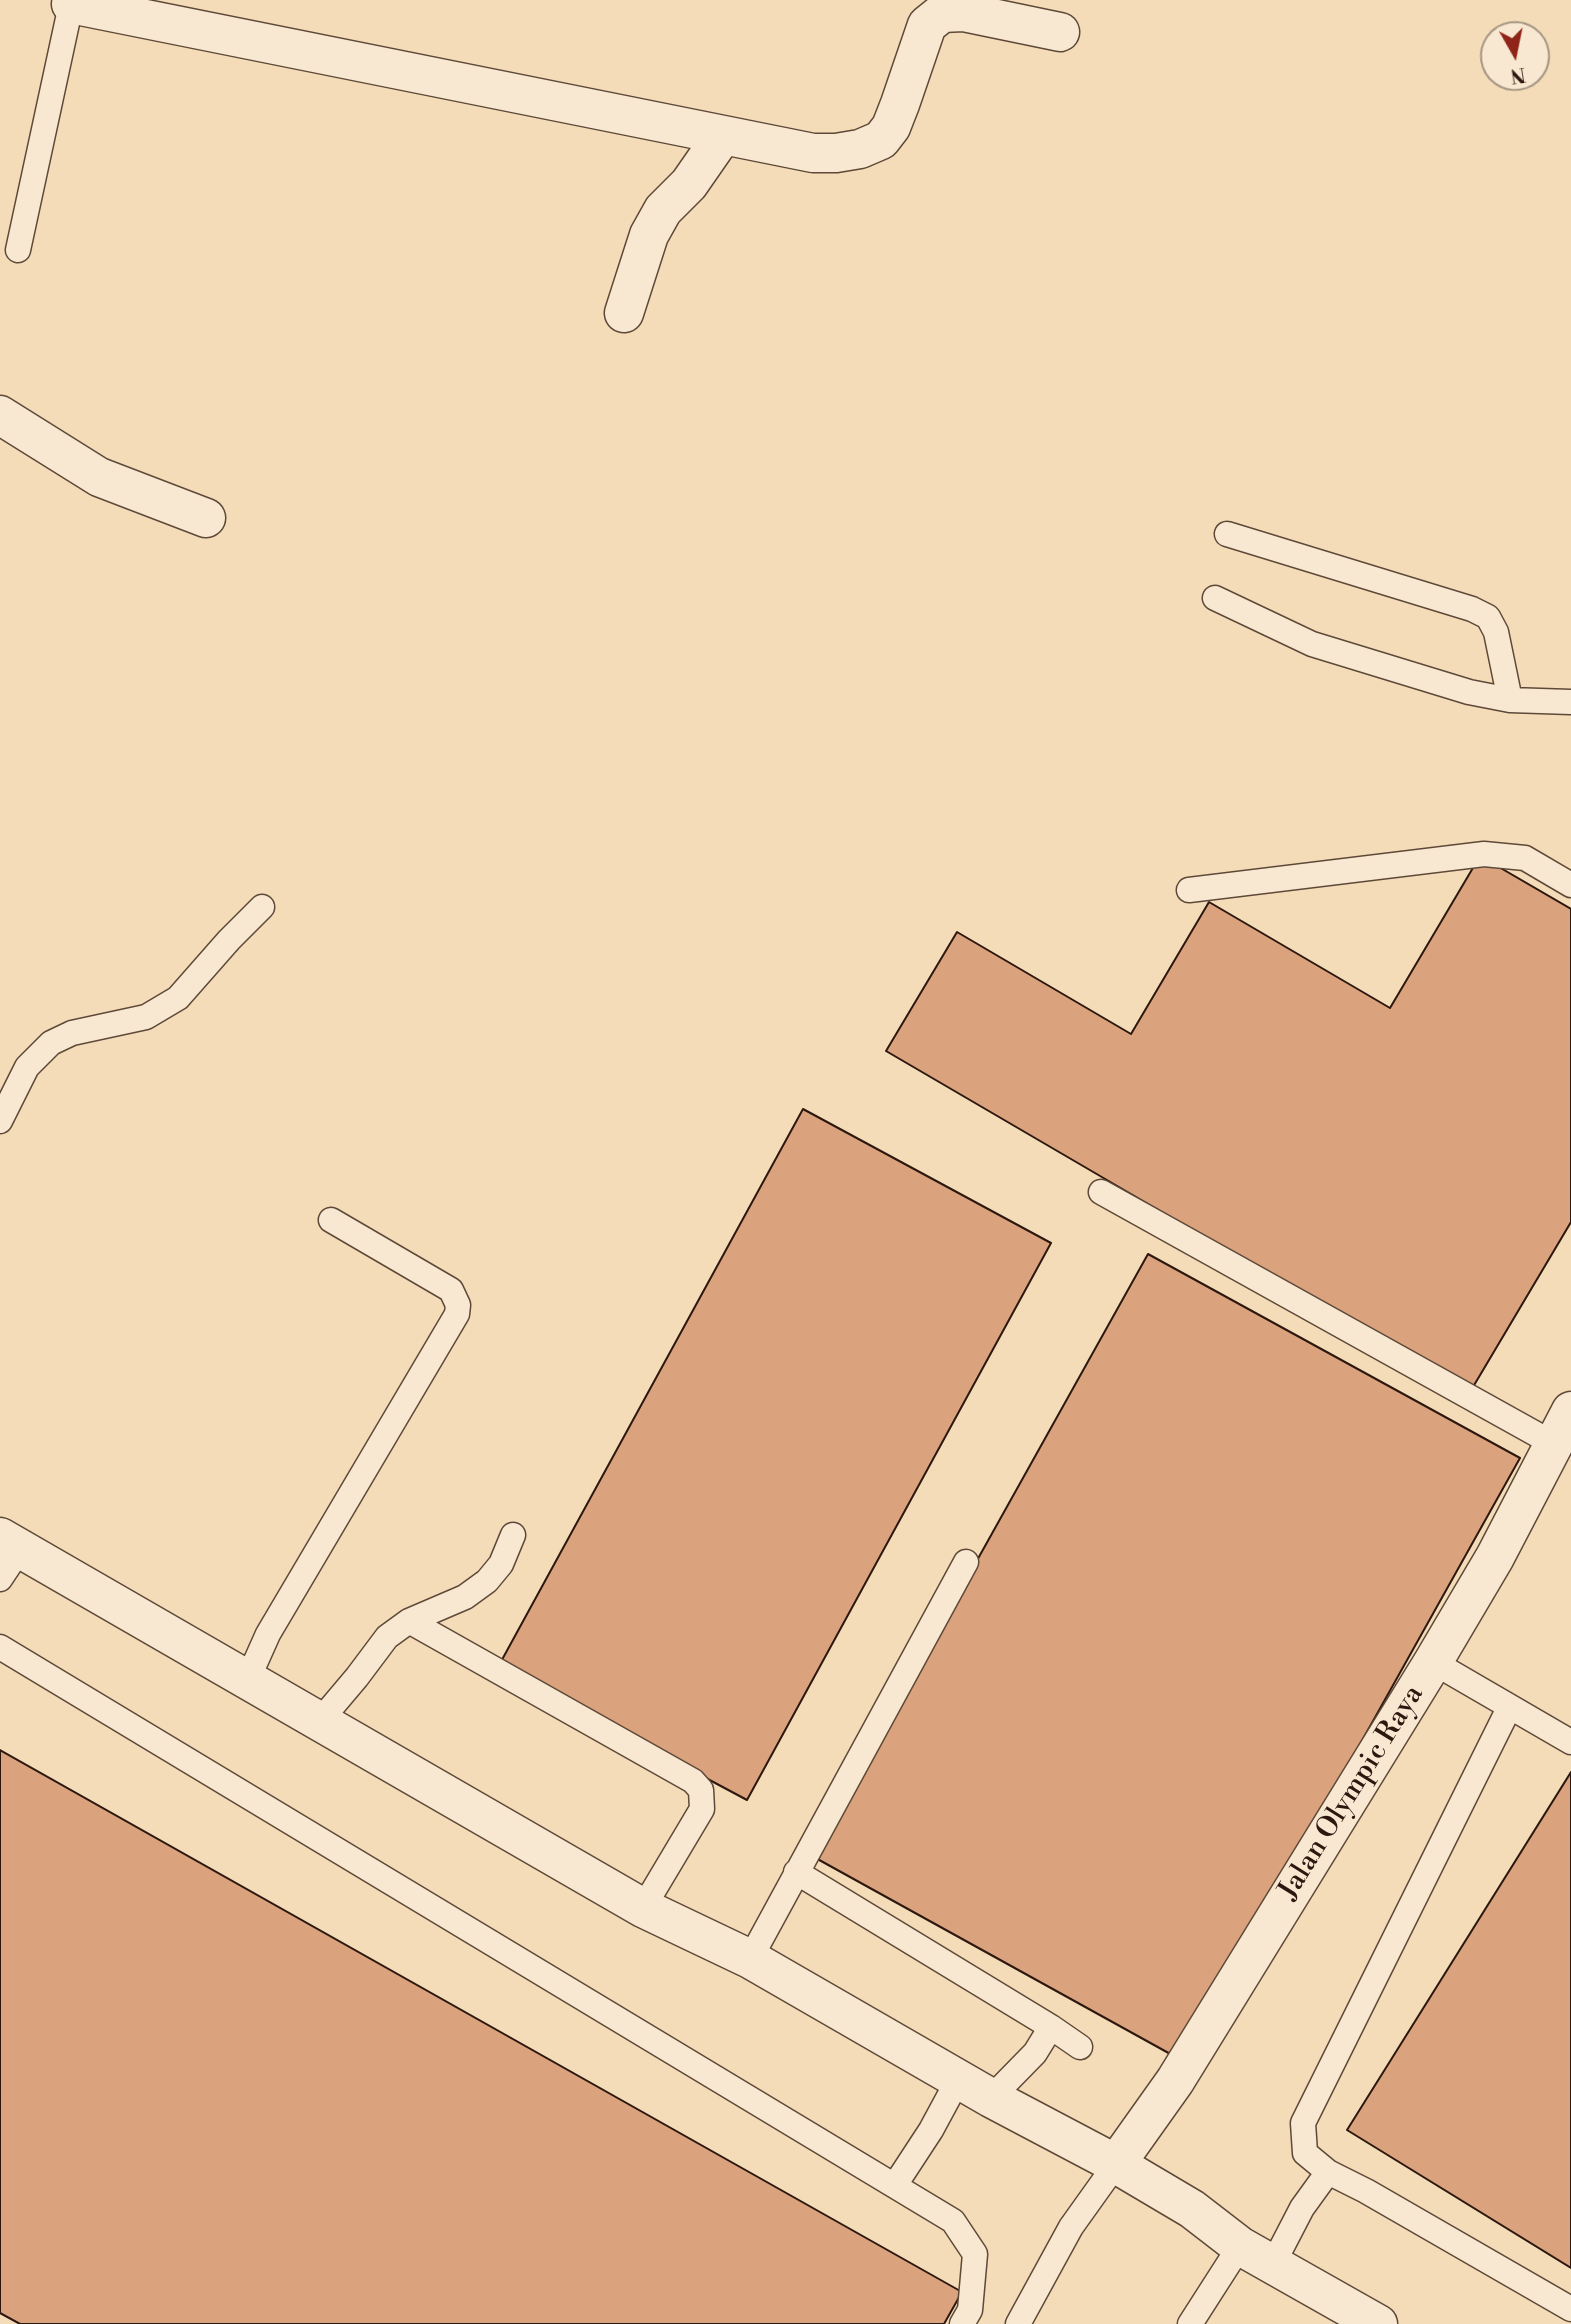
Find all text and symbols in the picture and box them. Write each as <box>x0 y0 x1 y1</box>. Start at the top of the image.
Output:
north arrow <box>1480 21 1550 91</box>
text: N <box>1509 62 1527 88</box>
street label: Jalan Olympic Raya <box>1273 1680 1431 1906</box>

